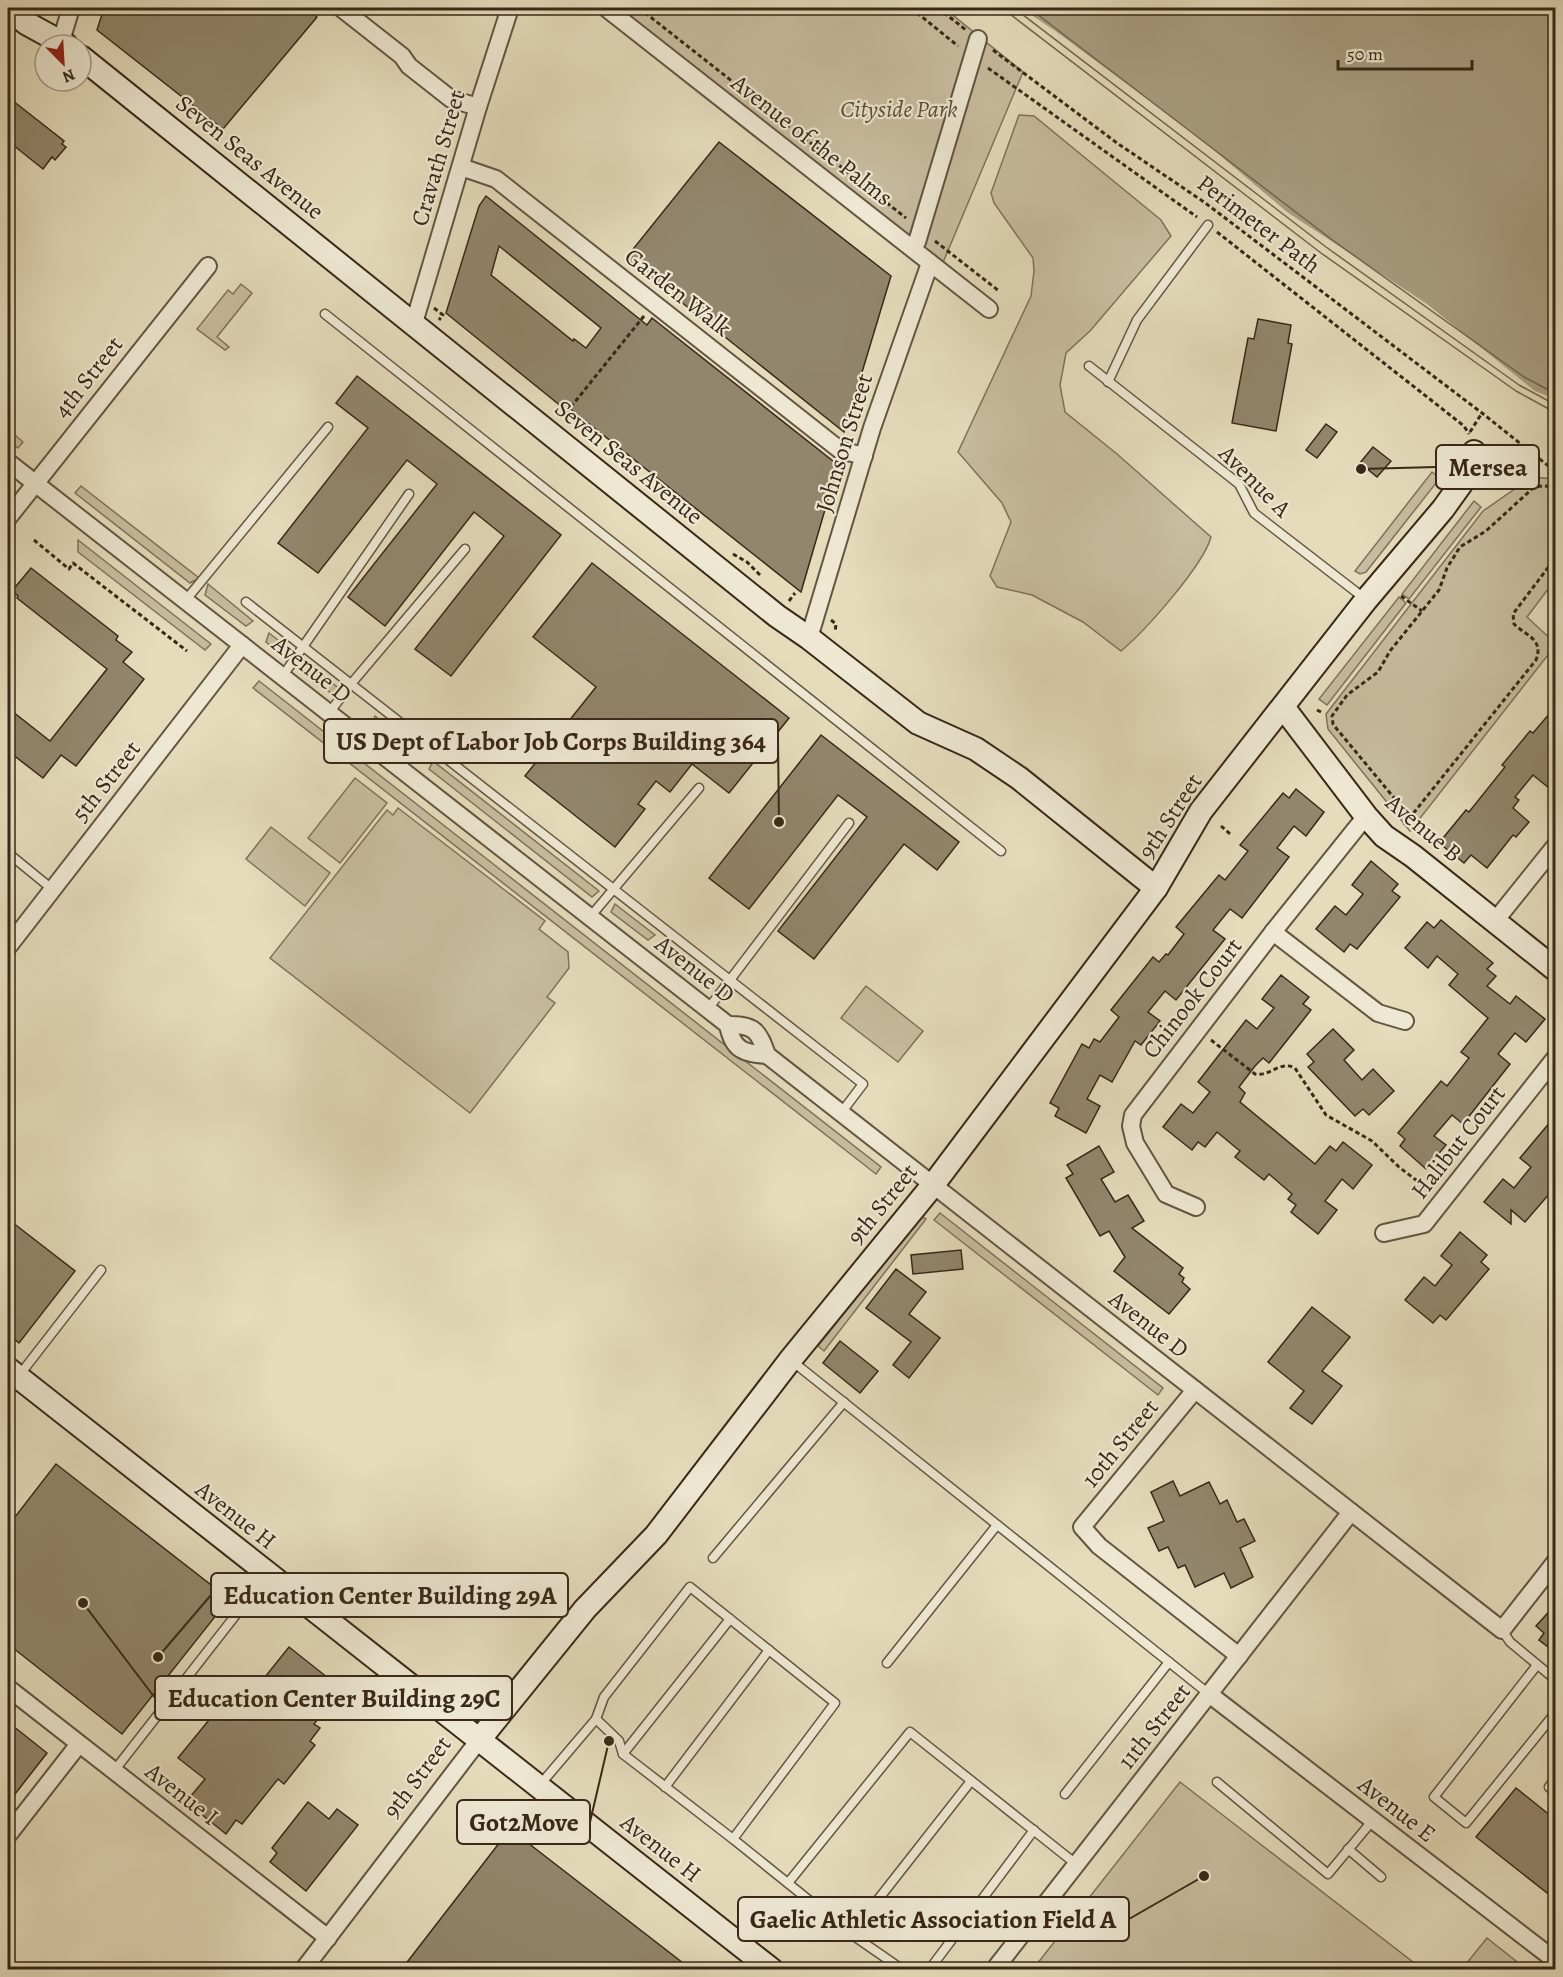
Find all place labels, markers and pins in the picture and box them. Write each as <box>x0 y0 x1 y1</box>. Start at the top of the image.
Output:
callout: Mersea <box>1436 445 1539 489</box>
callout: US Dept of Labor Job Corps Building 364 <box>324 719 778 763</box>
callout: Education Center Building 29A <box>211 1573 568 1617</box>
callout: Education Center Building 29C <box>155 1676 512 1720</box>
callout: Got2Move <box>457 1800 590 1844</box>
callout: Gaelic Athletic Association Field A <box>738 1897 1129 1941</box>

